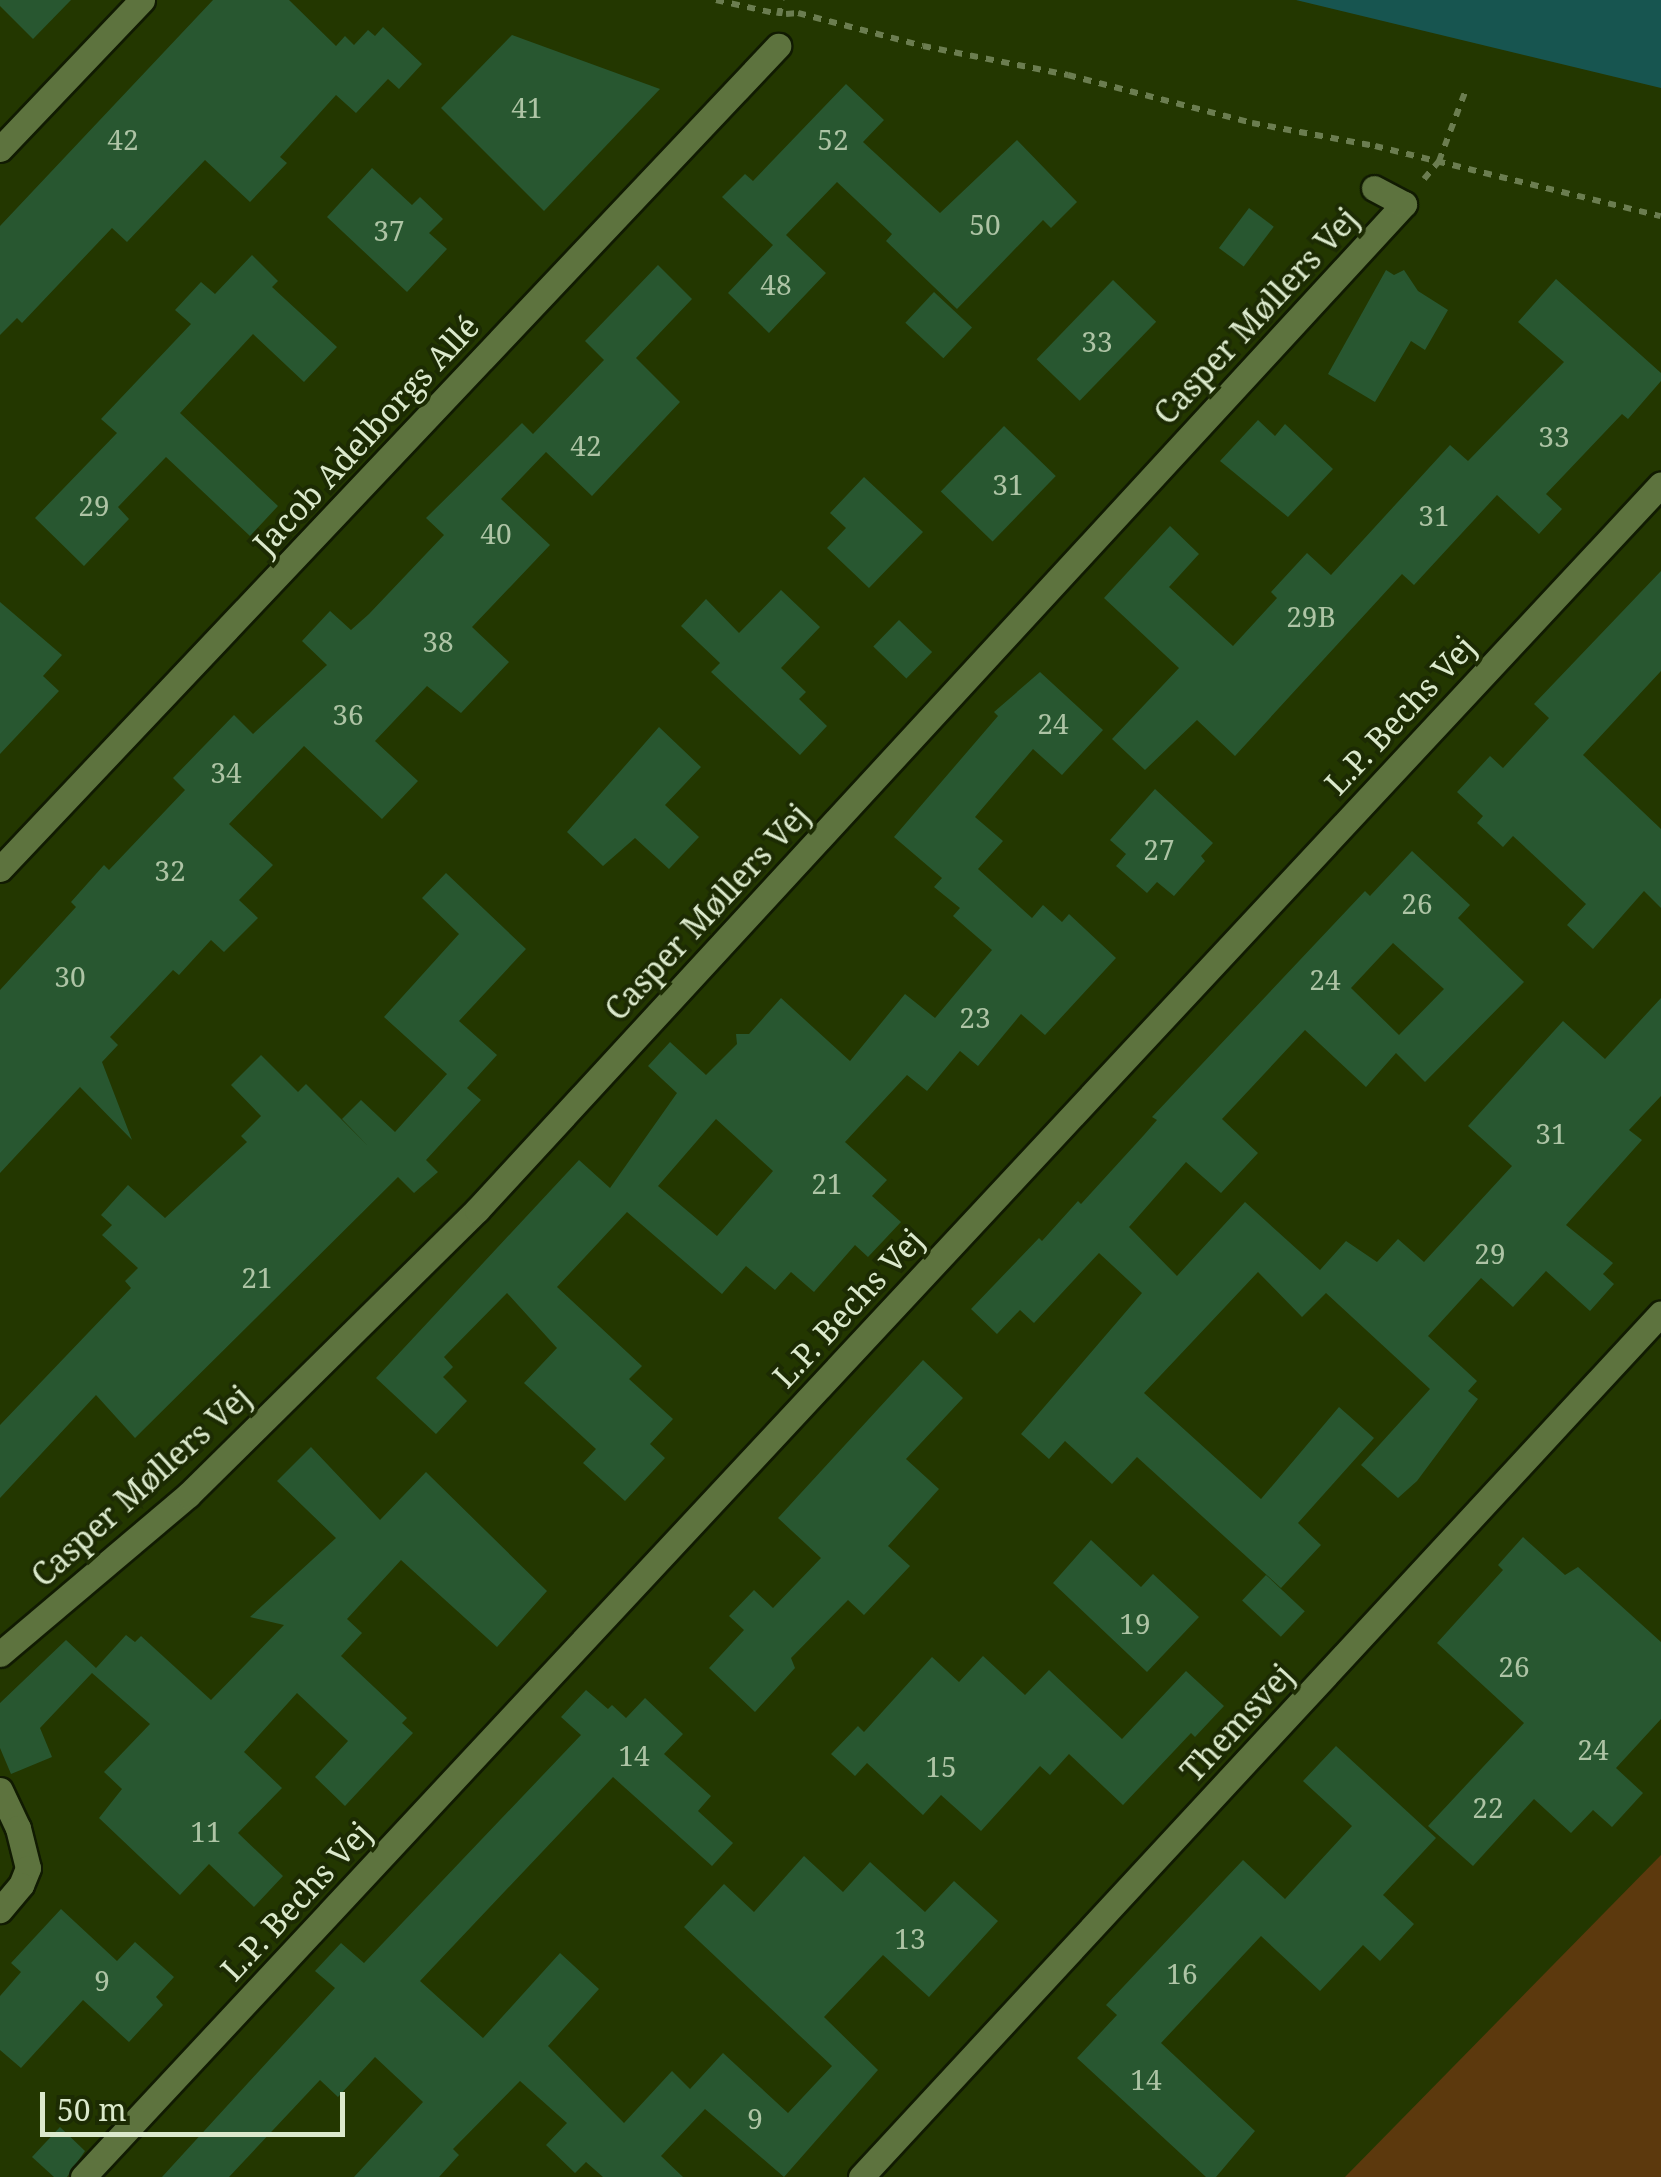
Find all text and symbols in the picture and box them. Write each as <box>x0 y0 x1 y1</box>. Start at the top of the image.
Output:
house number: 41 <box>511 90 543 124</box>
house number: 42 <box>107 122 139 156</box>
house number: 52 <box>817 122 849 156</box>
street label: Casper Møllers Vej <box>1146 200 1366 432</box>
house number: 50 <box>969 207 1001 241</box>
house number: 37 <box>373 213 405 247</box>
house number: 48 <box>760 267 792 301</box>
street label: Jacob Adelborgs Allé <box>245 307 487 563</box>
house number: 33 <box>1081 324 1113 358</box>
house number: 33 <box>1538 419 1570 453</box>
house number: 42 <box>570 428 602 462</box>
house number: 31 <box>992 467 1024 501</box>
house number: 29 <box>78 488 110 522</box>
house number: 31 <box>1418 498 1450 532</box>
house number: 40 <box>480 516 512 550</box>
house number: 29B <box>1286 599 1336 633</box>
house number: 38 <box>422 624 454 658</box>
street label: L.P. Bechs Vej <box>1317 628 1483 802</box>
house number: 36 <box>332 697 364 731</box>
house number: 24 <box>1037 706 1069 740</box>
house number: 34 <box>210 755 242 789</box>
street label: Casper Møllers Vej <box>597 796 817 1028</box>
house number: 27 <box>1143 832 1175 866</box>
house number: 32 <box>154 853 186 887</box>
house number: 26 <box>1401 886 1433 920</box>
house number: 30 <box>54 959 86 993</box>
house number: 24 <box>1309 962 1341 996</box>
house number: 23 <box>959 1000 991 1034</box>
house number: 31 <box>1535 1116 1567 1150</box>
house number: 21 <box>811 1166 843 1200</box>
street label: L.P. Bechs Vej <box>765 1221 931 1395</box>
house number: 29 <box>1474 1236 1506 1270</box>
house number: 21 <box>241 1260 273 1294</box>
street label: Casper Møllers Vej <box>23 1377 259 1595</box>
house number: 19 <box>1119 1606 1151 1640</box>
house number: 26 <box>1498 1649 1530 1683</box>
street label: Themsvej <box>1173 1656 1301 1790</box>
house number: 24 <box>1577 1732 1609 1766</box>
house number: 14 <box>618 1738 650 1772</box>
house number: 15 <box>925 1749 957 1783</box>
house number: 22 <box>1472 1790 1504 1824</box>
house number: 11 <box>190 1814 222 1848</box>
street label: L.P. Bechs Vej <box>213 1814 379 1988</box>
house number: 13 <box>894 1921 926 1955</box>
house number: 16 <box>1166 1956 1198 1990</box>
house number: 9 <box>94 1963 110 1997</box>
house number: 14 <box>1130 2062 1162 2096</box>
scale bar <box>45 2072 350 2134</box>
text: 50 m <box>57 2089 127 2130</box>
house number: 9 <box>747 2101 763 2135</box>

